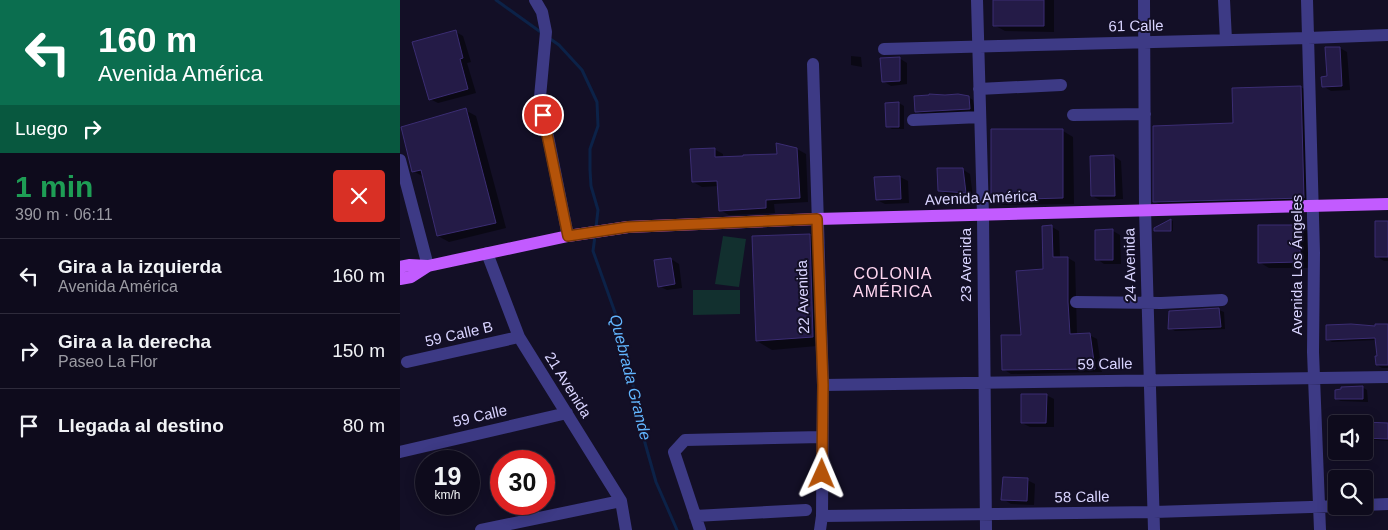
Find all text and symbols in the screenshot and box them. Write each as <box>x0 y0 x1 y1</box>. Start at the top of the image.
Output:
street label: 61 Calle <box>1108 17 1164 34</box>
icon: left <box>15 20 80 85</box>
text: 160 m <box>98 20 197 59</box>
text: Avenida América <box>98 61 263 86</box>
pin <box>522 94 564 136</box>
icon: arrive <box>529 101 557 129</box>
icon: right <box>78 115 106 143</box>
text: Luego <box>15 118 68 139</box>
text: 1 min <box>15 170 93 203</box>
button: close <box>333 170 385 222</box>
street label: Avenida América <box>925 187 1038 208</box>
street label: Avenida Los Ángeles <box>1288 195 1305 335</box>
text: 390 m · 06:11 <box>15 206 113 223</box>
street label: 23 Avenida <box>957 227 974 302</box>
street label: 24 Avenida <box>1120 227 1139 302</box>
text: Gira a la izquierda <box>58 256 222 277</box>
street label: 22 Avenida <box>793 259 812 334</box>
icon: left <box>15 262 43 290</box>
text: 160 m <box>332 265 385 286</box>
district label: COLONIA AMÉRICA <box>853 265 933 300</box>
text: Avenida América <box>58 278 178 295</box>
water label: Quebrada Grande <box>607 312 654 442</box>
street label: 59 Calle B <box>423 317 495 350</box>
text: Gira a la derecha <box>58 331 211 352</box>
icon: right <box>15 337 43 365</box>
text: 150 m <box>332 340 385 361</box>
street label: 21 Avenida <box>542 349 596 421</box>
text: Paseo La Flor <box>58 353 158 370</box>
street label: 59 Calle <box>1077 355 1133 372</box>
street label: 59 Calle <box>451 401 509 430</box>
icon: arrive <box>15 412 43 440</box>
text: Llegada al destino <box>58 415 224 436</box>
text: 80 m <box>343 415 385 436</box>
map controls <box>1328 415 1373 515</box>
button: sound <box>1328 415 1373 460</box>
position arrow <box>795 447 847 499</box>
speed limit sign: 30 <box>490 450 555 515</box>
text: 19 <box>434 462 461 490</box>
button: search <box>1328 470 1373 515</box>
text: km/h <box>434 488 461 502</box>
street label: 58 Calle <box>1054 488 1110 505</box>

